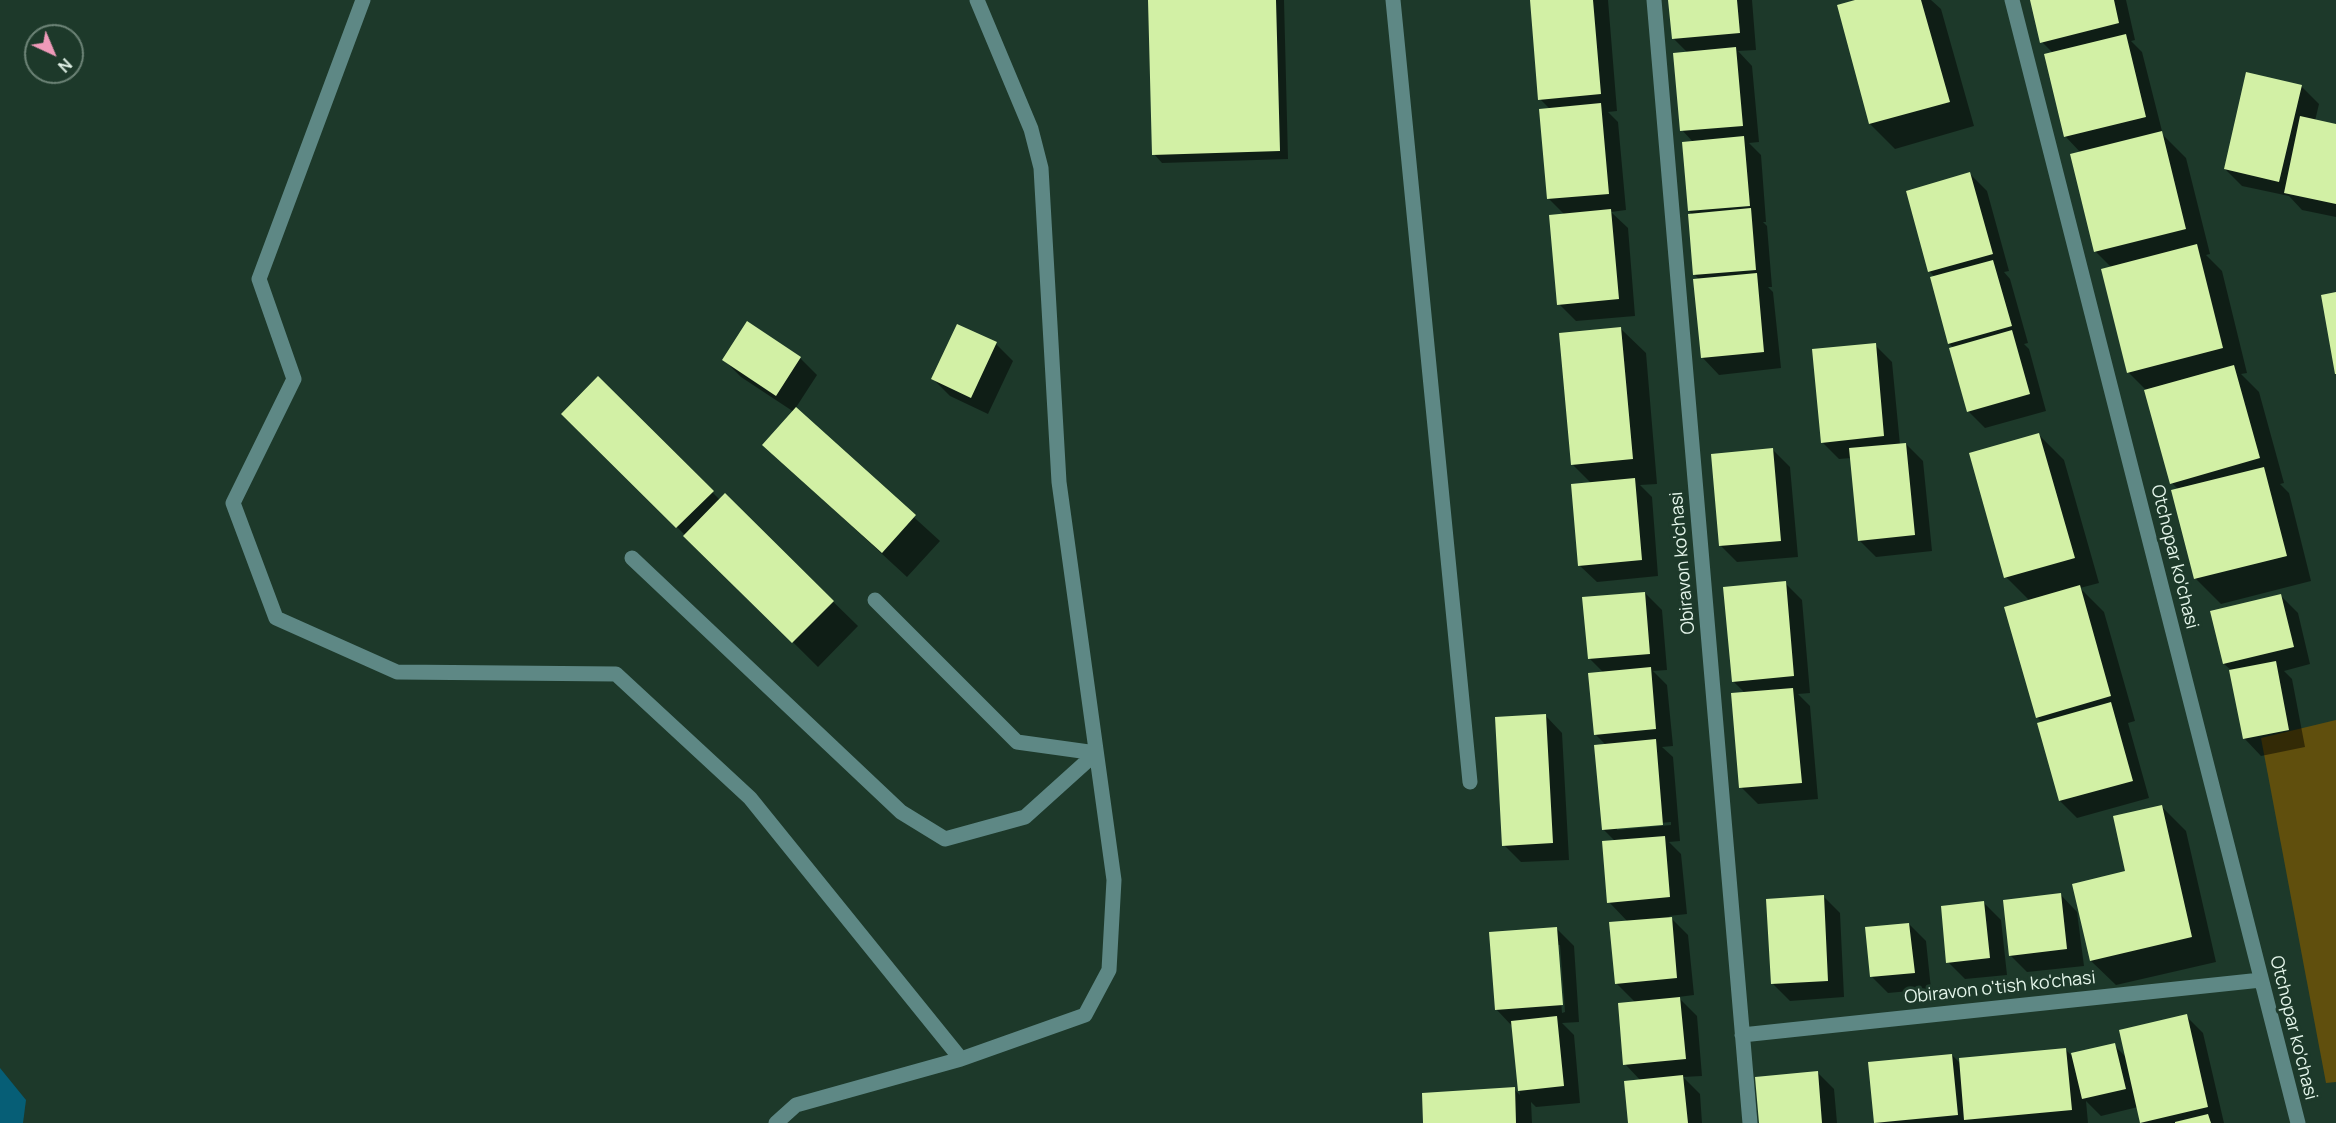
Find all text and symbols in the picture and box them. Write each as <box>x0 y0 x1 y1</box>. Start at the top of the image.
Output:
north arrow <box>24 24 84 84</box>
text: N <box>53 54 77 77</box>
street label: Otchopar ko'chasi <box>2146 483 2202 631</box>
street label: Obiravon ko'chasi <box>1666 491 1700 635</box>
street label: Otchopar ko'chasi <box>2265 954 2321 1102</box>
street label: Obiravon o'tish ko'chasi <box>1903 967 2097 1009</box>

